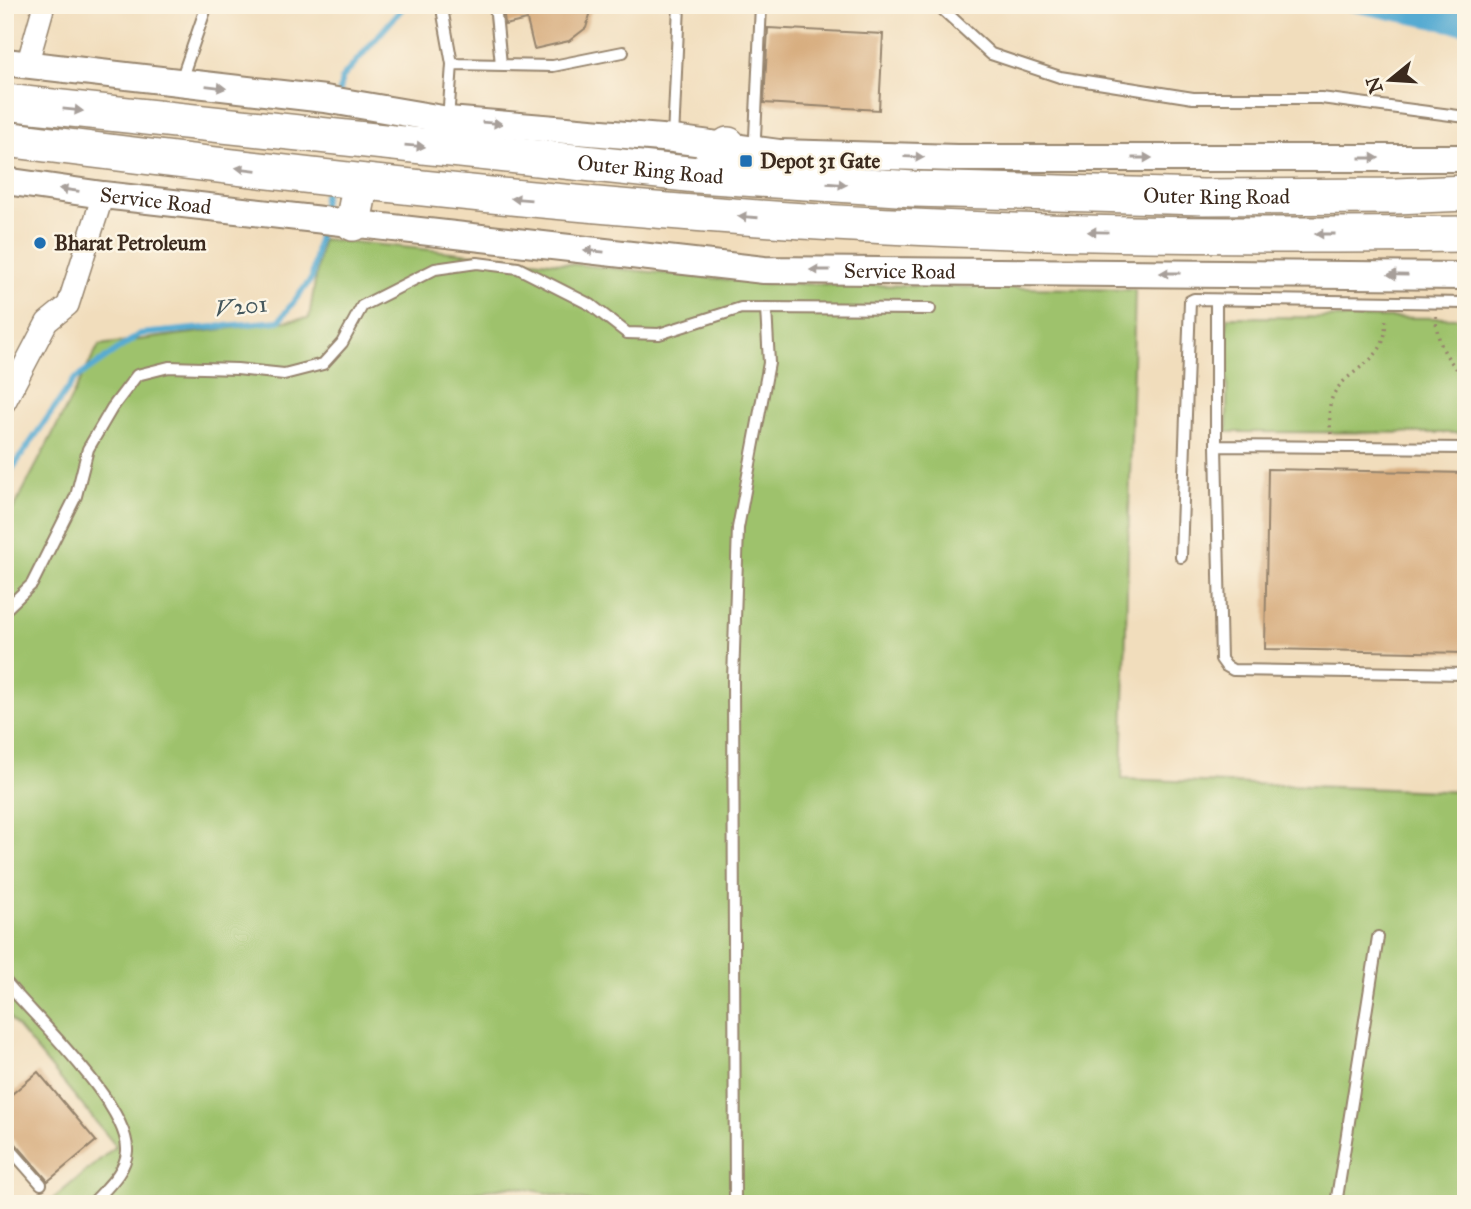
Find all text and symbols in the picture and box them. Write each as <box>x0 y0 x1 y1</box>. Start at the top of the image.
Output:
north arrow <box>1356 46 1426 116</box>
text: N <box>1361 74 1388 96</box>
one-way arrow <box>205 81 227 92</box>
one-way arrow <box>62 104 84 115</box>
one-way arrow <box>481 118 503 129</box>
one-way arrow <box>404 140 426 151</box>
place label: Depot 31 Gate <box>760 148 880 174</box>
street label: Outer Ring Road <box>576 149 725 190</box>
one-way arrow <box>903 151 925 162</box>
one-way arrow <box>1131 152 1153 164</box>
one-way arrow <box>1358 152 1380 164</box>
marker: Depot 31 Gate <box>738 153 754 169</box>
one-way arrow <box>235 163 257 174</box>
one-way arrow <box>826 179 848 190</box>
street label: Service Road <box>99 182 213 220</box>
street label: Outer Ring Road <box>1143 182 1291 210</box>
one-way arrow <box>58 184 80 195</box>
one-way arrow <box>510 193 532 204</box>
one-way arrow <box>737 212 759 223</box>
one-way arrow <box>1086 226 1108 237</box>
one-way arrow <box>1314 229 1336 240</box>
place label: Bharat Petroleum <box>54 230 207 256</box>
marker: Bharat Petroleum <box>32 235 48 251</box>
one-way arrow <box>582 245 604 256</box>
street label: Service Road <box>844 258 956 285</box>
one-way arrow <box>809 265 831 276</box>
one-way arrow <box>1159 267 1181 279</box>
one-way arrow <box>1386 269 1408 281</box>
water label: V201 <box>213 289 269 323</box>

